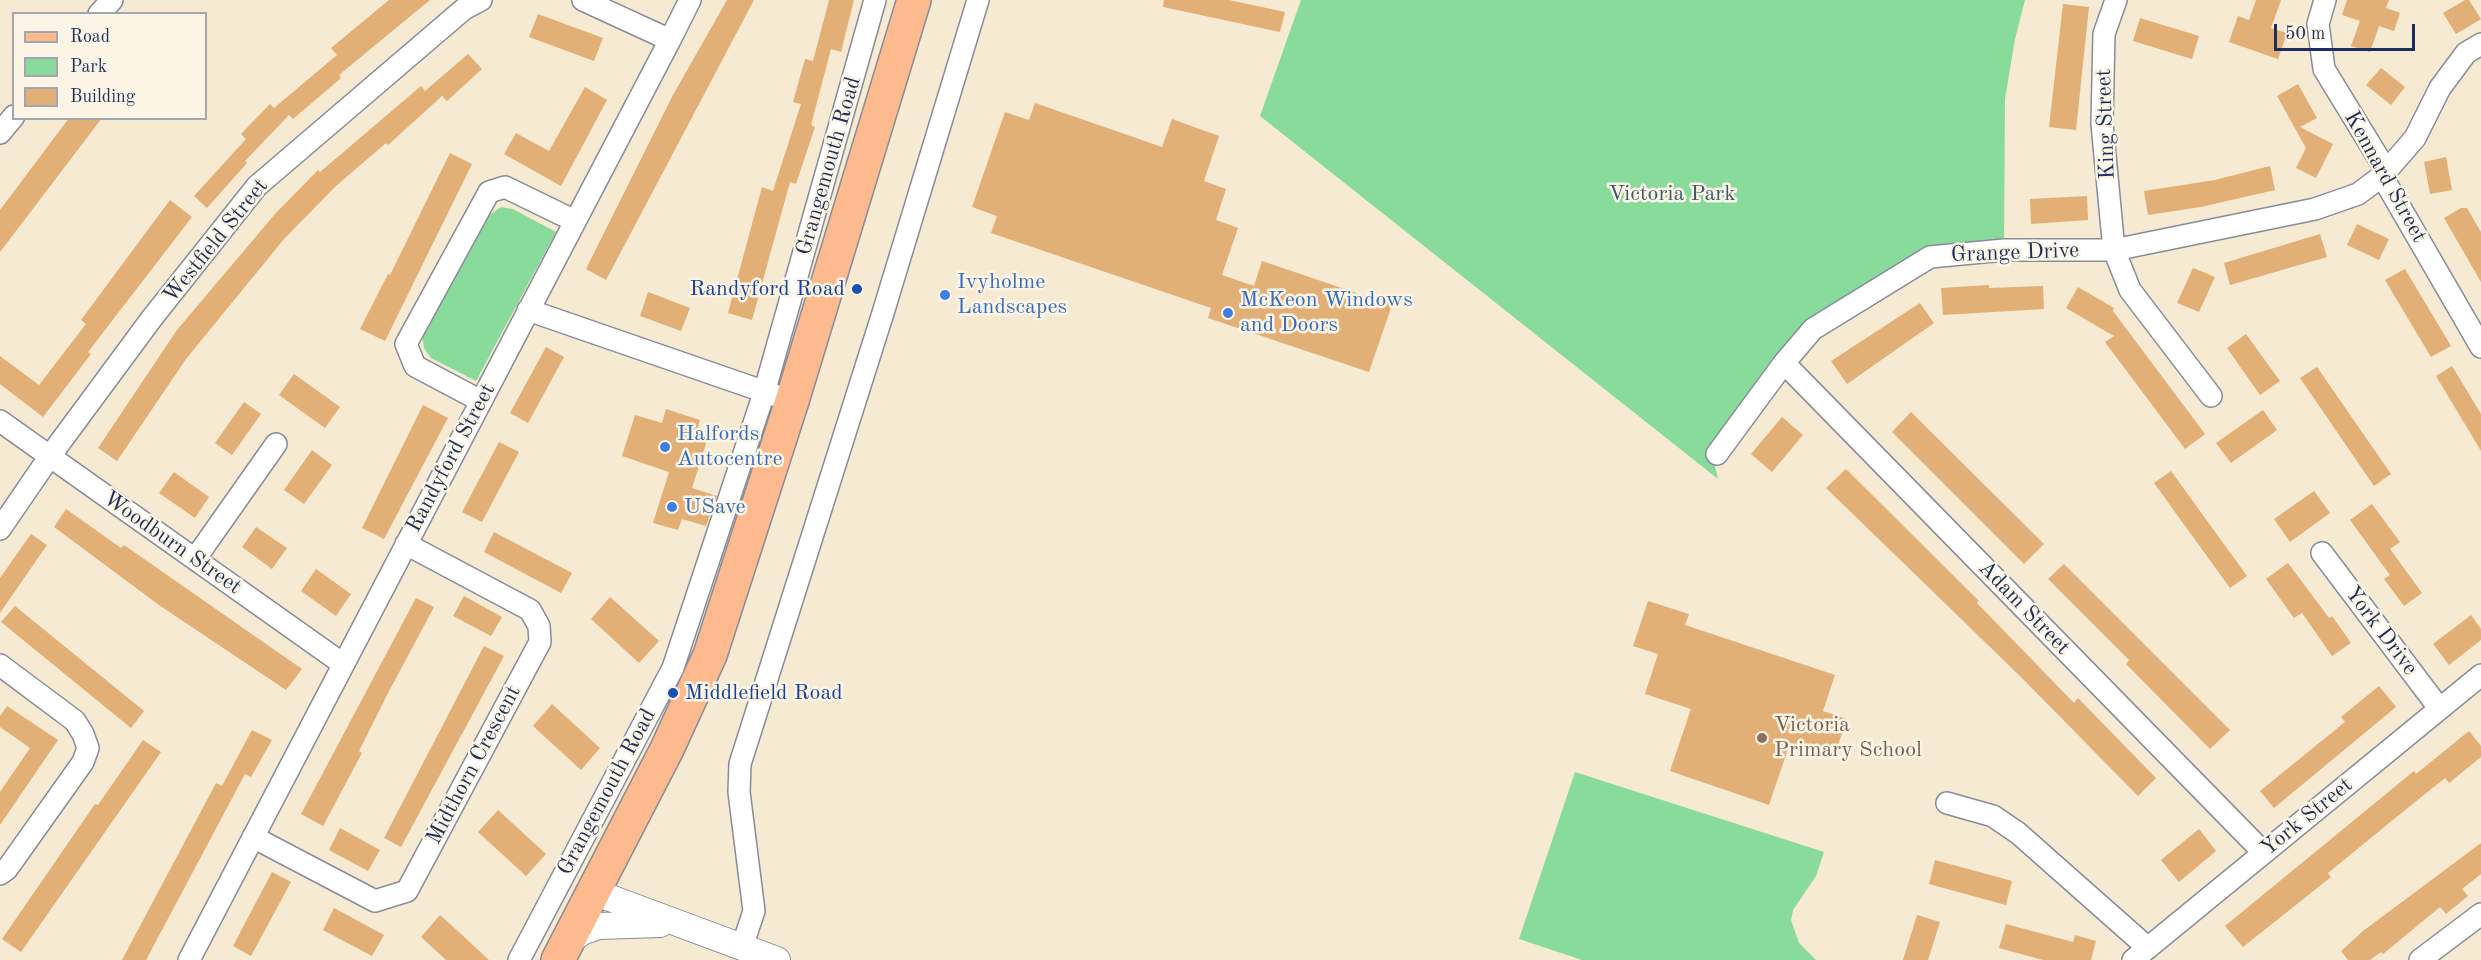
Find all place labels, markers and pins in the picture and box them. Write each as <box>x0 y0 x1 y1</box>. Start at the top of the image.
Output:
place label: Ivyholme Landscapes <box>957 269 1067 320</box>
place label: Randyford Road <box>690 276 845 302</box>
marker: Randyford Road <box>850 282 864 296</box>
place label: McKeon Windows and Doors <box>1240 287 1413 338</box>
marker: Ivyholme Landscapes <box>938 288 952 302</box>
marker: McKeon Windows and Doors <box>1221 306 1235 320</box>
place label: Halfords Autocentre <box>677 421 783 472</box>
marker: Halfords Autocentre <box>658 440 672 454</box>
place label: USave <box>684 494 746 520</box>
marker: USave <box>665 500 679 514</box>
place label: Middlefield Road <box>685 680 843 706</box>
marker: Middlefield Road <box>666 686 680 700</box>
place label: Victoria Primary School <box>1774 712 1922 764</box>
marker: Victoria Primary School <box>1755 731 1769 745</box>

